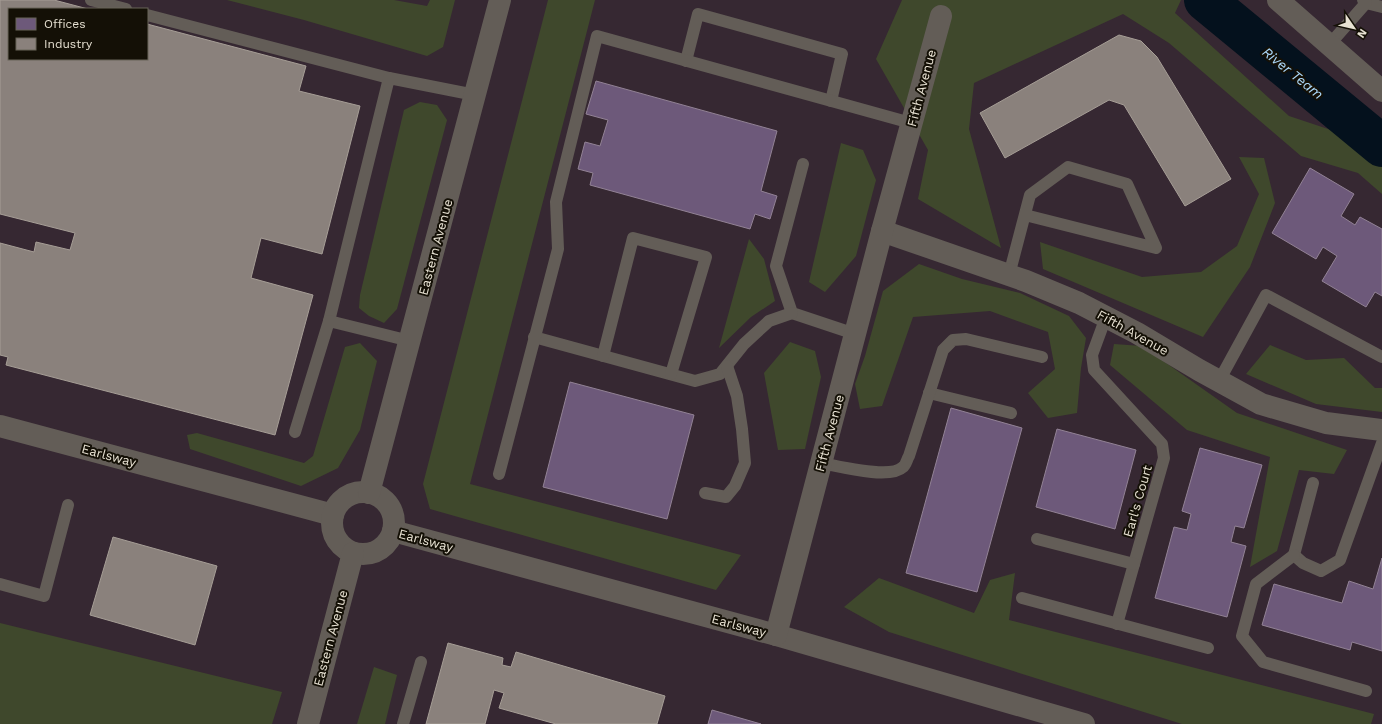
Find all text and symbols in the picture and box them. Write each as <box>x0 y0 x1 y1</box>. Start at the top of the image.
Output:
legend <box>8 8 148 60</box>
north arrow <box>1334 8 1374 48</box>
text: Offices <box>44 17 86 31</box>
text: N <box>1354 26 1370 40</box>
text: Industry <box>44 37 93 51</box>
water label: River Team <box>1259 44 1327 102</box>
street label: Fifth Avenue <box>904 48 939 128</box>
street label: Eastern Avenue <box>415 198 456 297</box>
street label: Fifth Avenue <box>1094 307 1171 358</box>
street label: Fifth Avenue <box>812 393 847 473</box>
street label: Earlsway <box>80 441 138 470</box>
street label: Earl's Court <box>1120 463 1155 539</box>
street label: Earlsway <box>397 526 455 555</box>
street label: Eastern Avenue <box>310 589 351 688</box>
street label: Earlsway <box>710 611 768 640</box>

